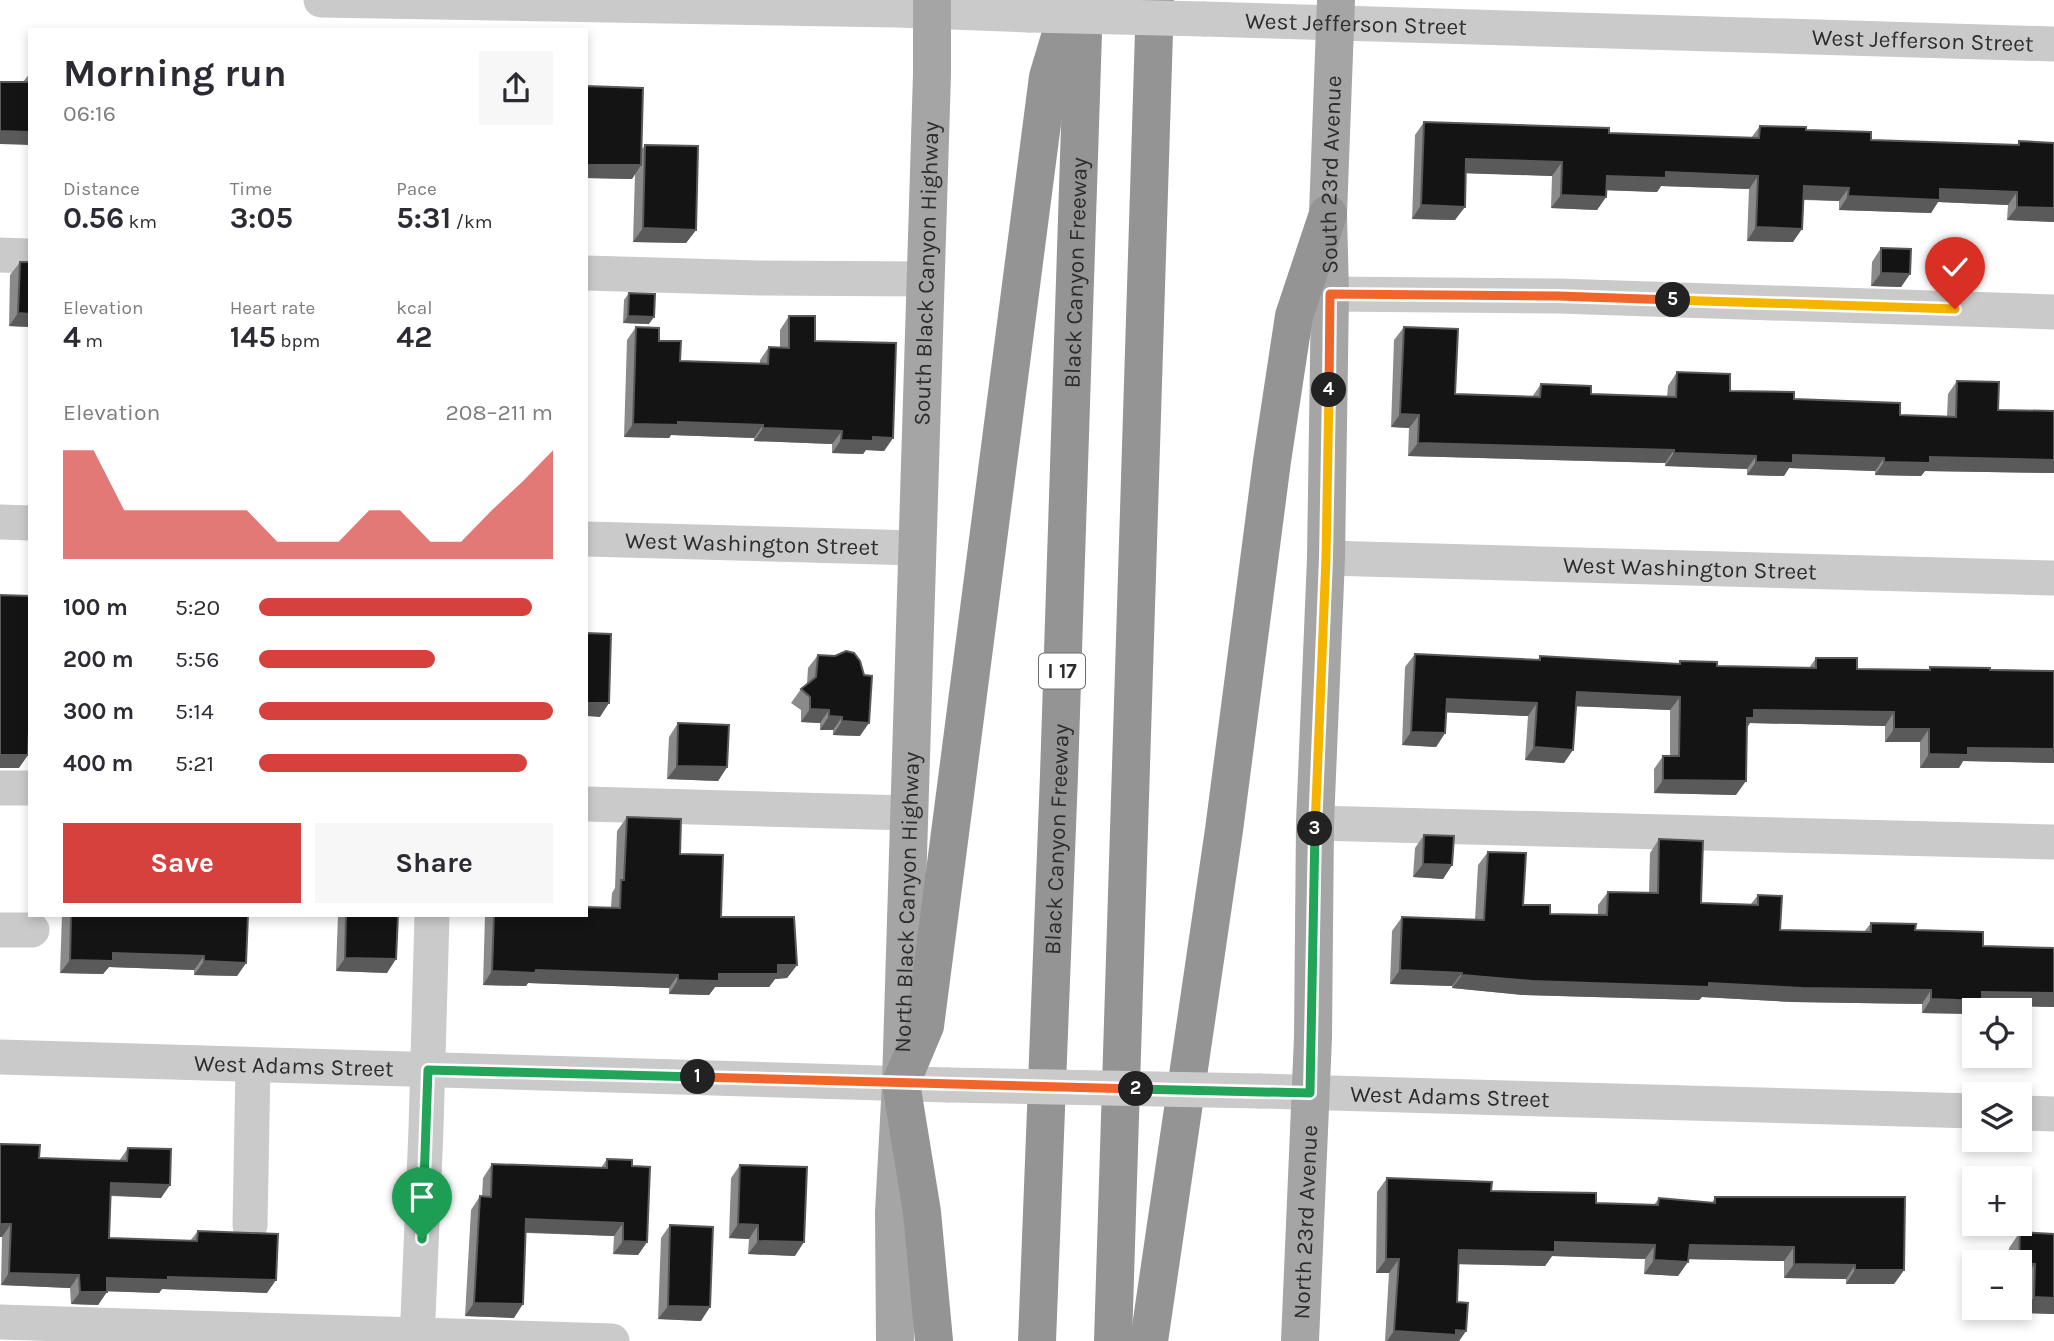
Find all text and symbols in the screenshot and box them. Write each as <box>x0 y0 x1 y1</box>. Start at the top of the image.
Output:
street label: West Jefferson Street <box>1245 7 1468 40</box>
street label: West Jefferson Street <box>1811 23 2034 57</box>
text: Morning run <box>63 51 287 96</box>
button: share <box>479 51 553 125</box>
street label: South 23rd Avenue <box>1314 75 1347 274</box>
text: 06:16 <box>63 100 116 127</box>
street label: South Black Canyon Highway <box>908 121 944 426</box>
street label: Black Canyon Freeway <box>1058 156 1092 389</box>
text: Distance <box>63 178 140 200</box>
text: Time <box>230 178 272 200</box>
text: Pace <box>396 178 437 200</box>
text: 0.56 <box>63 200 124 236</box>
text: 3:05 <box>230 200 293 236</box>
text: 5:31 <box>396 200 451 236</box>
text: km <box>124 211 157 233</box>
text: /km <box>451 211 492 233</box>
pin <box>1925 237 1985 309</box>
icon: check <box>1936 248 1974 286</box>
pin: 5 <box>1656 282 1690 318</box>
text: 5 <box>1667 288 1678 310</box>
text: Elevation <box>63 297 143 319</box>
text: Heart rate <box>230 297 315 319</box>
text: kcal <box>396 297 433 319</box>
text: 4 <box>63 319 81 355</box>
text: 145 <box>230 319 276 355</box>
text: 42 <box>396 319 432 355</box>
text: m <box>81 330 103 352</box>
text: bpm <box>276 330 320 352</box>
pin: 4 <box>1312 372 1346 408</box>
text: 4 <box>1323 378 1334 400</box>
text: Elevation <box>63 399 160 426</box>
text: 208–211 m <box>446 399 553 426</box>
street label: West Washington Street <box>625 527 880 560</box>
street label: West Washington Street <box>1563 551 1817 585</box>
text: 100 m <box>63 594 128 621</box>
text: 5:20 <box>175 594 220 621</box>
text: 200 m <box>63 646 134 673</box>
text: 5:56 <box>175 646 219 673</box>
road number: I 17 <box>1039 654 1085 688</box>
text: 300 m <box>63 698 134 725</box>
text: 5:14 <box>175 698 214 725</box>
street label: Black Canyon Freeway <box>1039 723 1074 955</box>
text: 400 m <box>63 750 133 777</box>
text: 5:21 <box>175 750 214 777</box>
street label: North Black Canyon Highway <box>888 751 925 1053</box>
pin: 3 <box>1298 812 1332 846</box>
text: 3 <box>1309 817 1320 839</box>
button: Save <box>63 823 301 903</box>
button: Share <box>315 823 553 903</box>
map controls <box>1962 998 2032 1320</box>
button: locate <box>1962 998 2032 1068</box>
street label: West Adams Street <box>194 1049 394 1082</box>
pin: 1 <box>680 1060 716 1094</box>
text: 1 <box>694 1065 701 1087</box>
pin: 2 <box>1118 1072 1154 1106</box>
text: 2 <box>1130 1077 1141 1099</box>
street label: West Adams Street <box>1350 1080 1550 1113</box>
button: layers <box>1962 1082 2032 1152</box>
street label: North 23rd Avenue <box>1287 1124 1323 1320</box>
button: + <box>1962 1166 2032 1236</box>
pin <box>392 1167 452 1239</box>
icon: arrive <box>403 1178 441 1216</box>
button: − <box>1962 1250 2032 1320</box>

